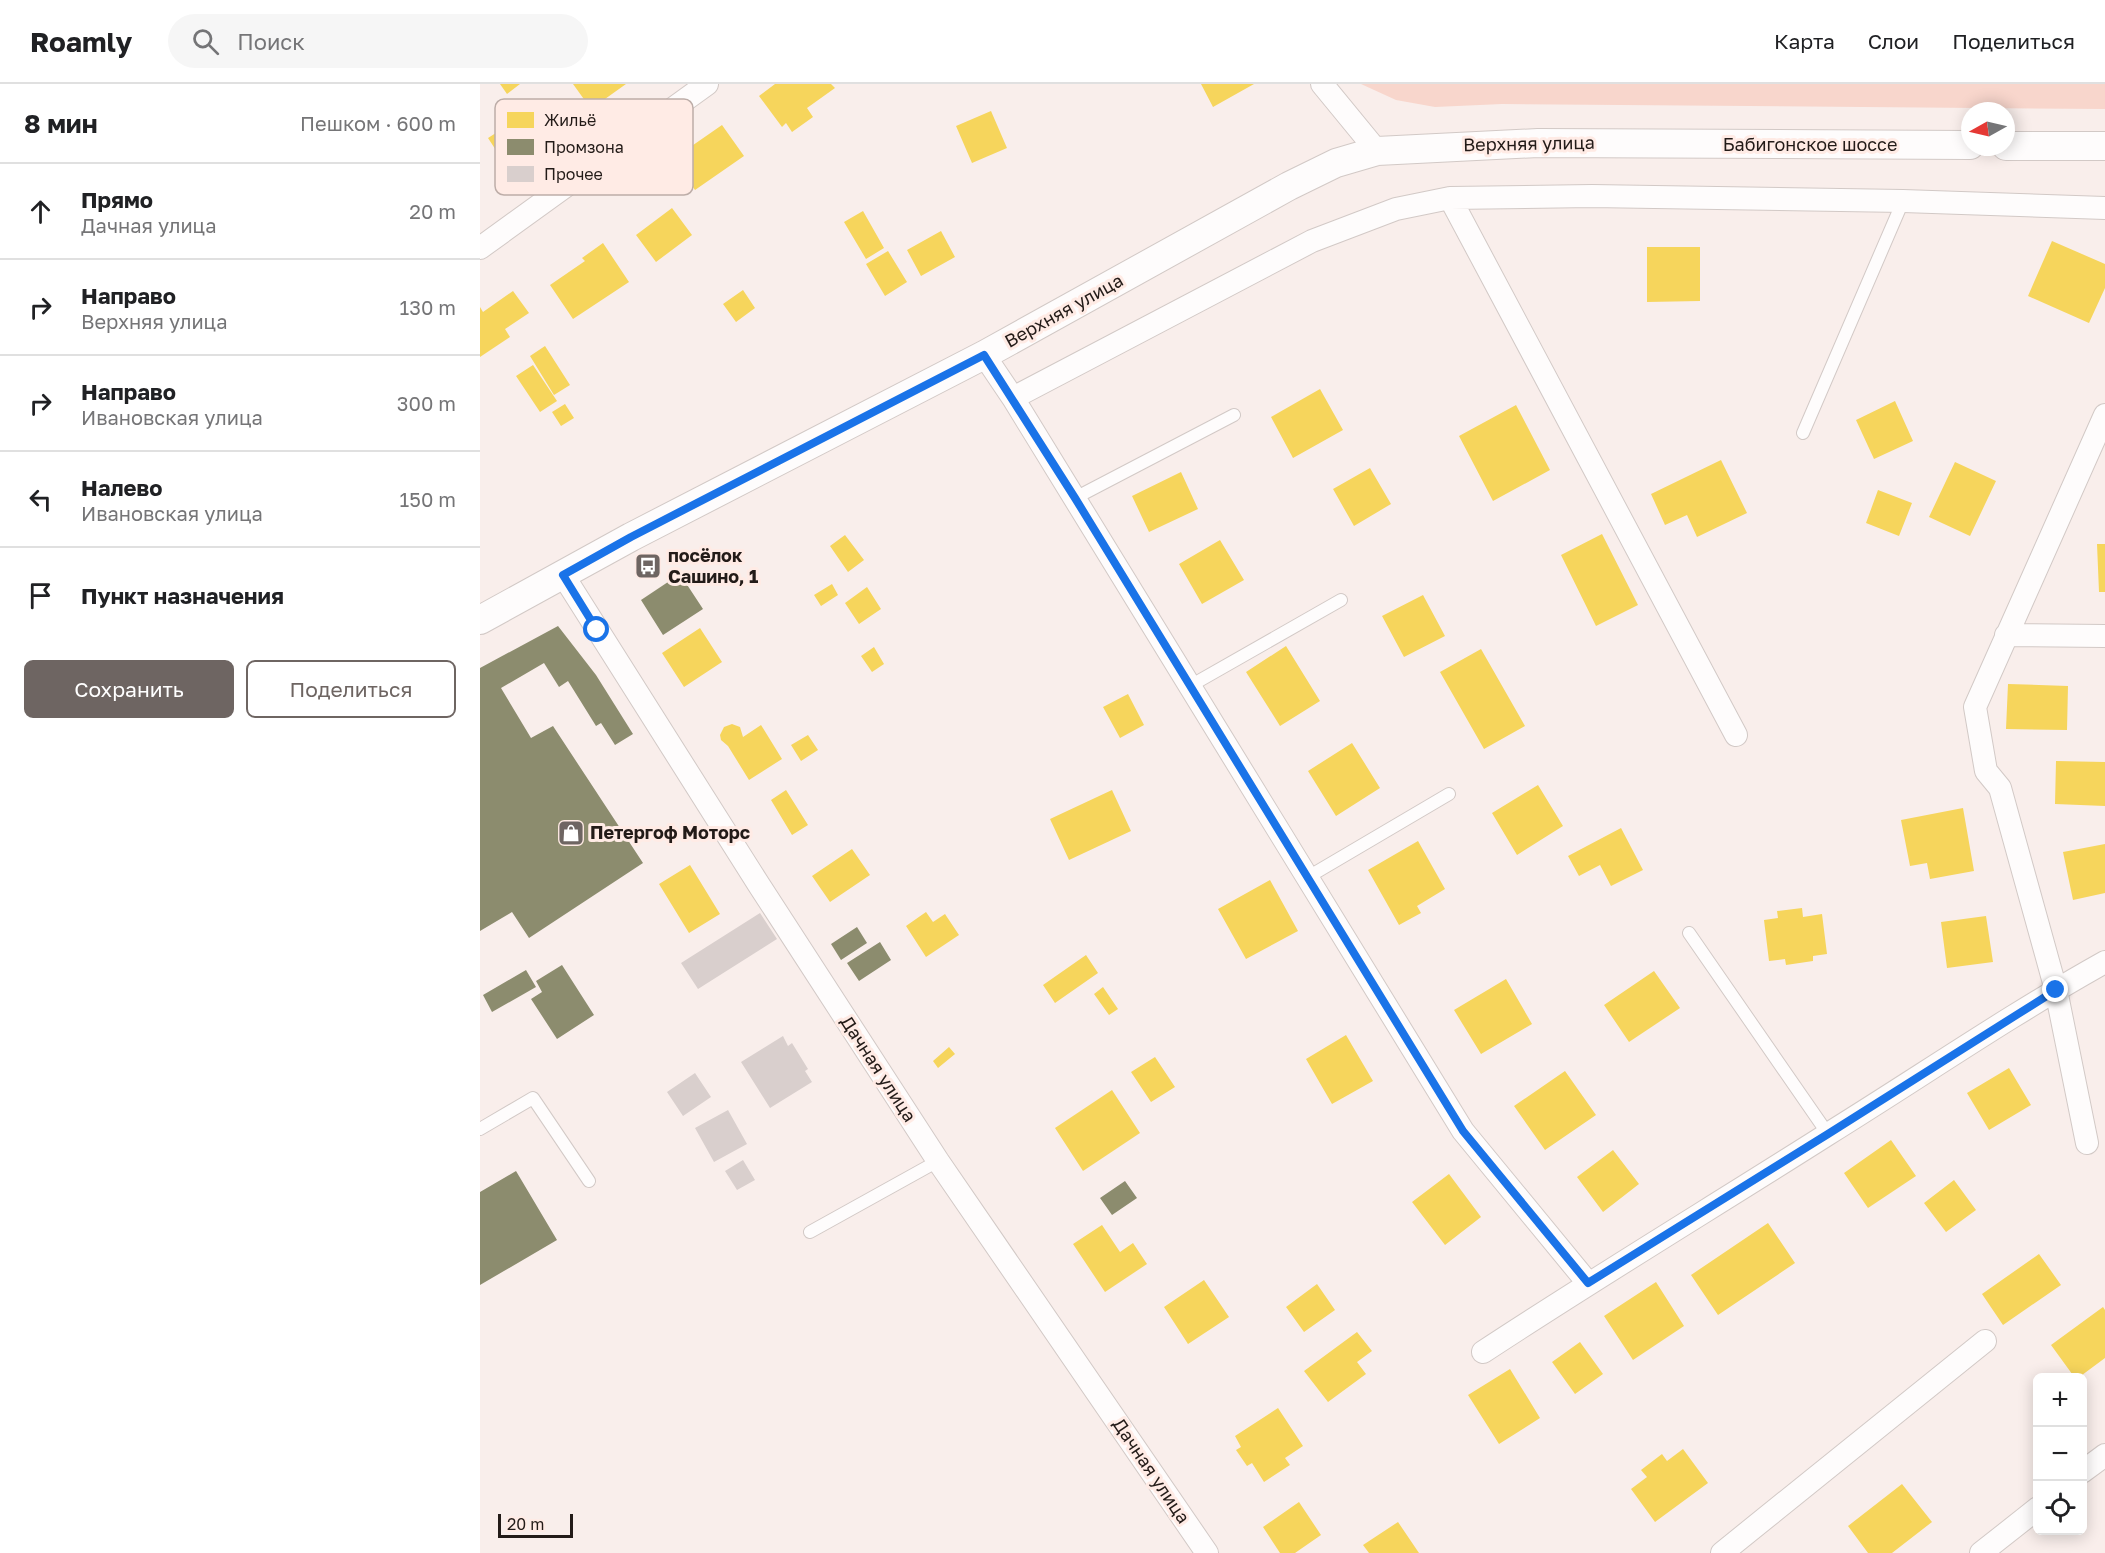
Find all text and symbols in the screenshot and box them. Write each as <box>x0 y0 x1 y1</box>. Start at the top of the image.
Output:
search box <box>168 14 588 68</box>
text: Roamly <box>30 25 132 58</box>
icon: search <box>189 25 222 58</box>
text: Поиск <box>237 28 305 55</box>
text: Карта <box>1774 28 1835 54</box>
text: Слои <box>1868 28 1919 54</box>
text: Поделиться <box>1952 28 2075 54</box>
legend <box>495 99 693 195</box>
north arrow <box>1961 102 2015 156</box>
text: 8 мин <box>24 108 98 139</box>
text: Жильё <box>544 110 596 130</box>
text: Пешком · 600 m <box>300 111 456 135</box>
street label: Верхняя улица <box>1463 131 1595 155</box>
street label: Бабигонское шоссе <box>1723 133 1897 155</box>
text: Промзона <box>544 137 624 157</box>
text: Прочее <box>544 164 603 184</box>
text: Прямо <box>81 186 153 213</box>
icon: ahead <box>24 195 57 228</box>
text: 20 m <box>409 199 456 223</box>
text: Дачная улица <box>81 213 217 237</box>
street label: Верхняя улица <box>1001 269 1127 352</box>
text: Направо <box>81 282 176 309</box>
icon: right <box>24 291 57 324</box>
text: 130 m <box>400 295 456 319</box>
text: Верхняя улица <box>81 309 228 333</box>
text: Направо <box>81 378 176 405</box>
icon: right <box>24 387 57 420</box>
text: 300 m <box>397 391 456 415</box>
text: Ивановская улица <box>81 405 263 429</box>
text: Налево <box>81 474 163 501</box>
icon: left <box>24 483 57 516</box>
text: 150 m <box>400 487 456 511</box>
text: Ивановская улица <box>81 501 263 525</box>
place label: посёлок Сашино, 1 <box>668 544 758 587</box>
bus stop icon: посёлок Сашино, 1 <box>633 551 663 581</box>
icon: arrive <box>24 579 57 612</box>
text: Пункт назначения <box>81 582 284 609</box>
route start <box>583 616 609 642</box>
button: Сохранить <box>24 660 234 718</box>
button: Поделиться <box>246 660 456 718</box>
shop icon: Петергоф Моторс <box>556 818 586 848</box>
place label: Петергоф Моторс <box>590 821 750 843</box>
route end <box>2042 976 2068 1002</box>
street label: Дачная улица <box>836 1011 921 1126</box>
map controls <box>2033 1373 2087 1535</box>
button: + <box>2033 1373 2087 1427</box>
street label: Дачная улица <box>1109 1414 1195 1527</box>
button: − <box>2033 1427 2087 1481</box>
button: locate <box>2033 1481 2087 1535</box>
scale bar <box>498 1511 573 1538</box>
text: 20 m <box>507 1514 544 1534</box>

